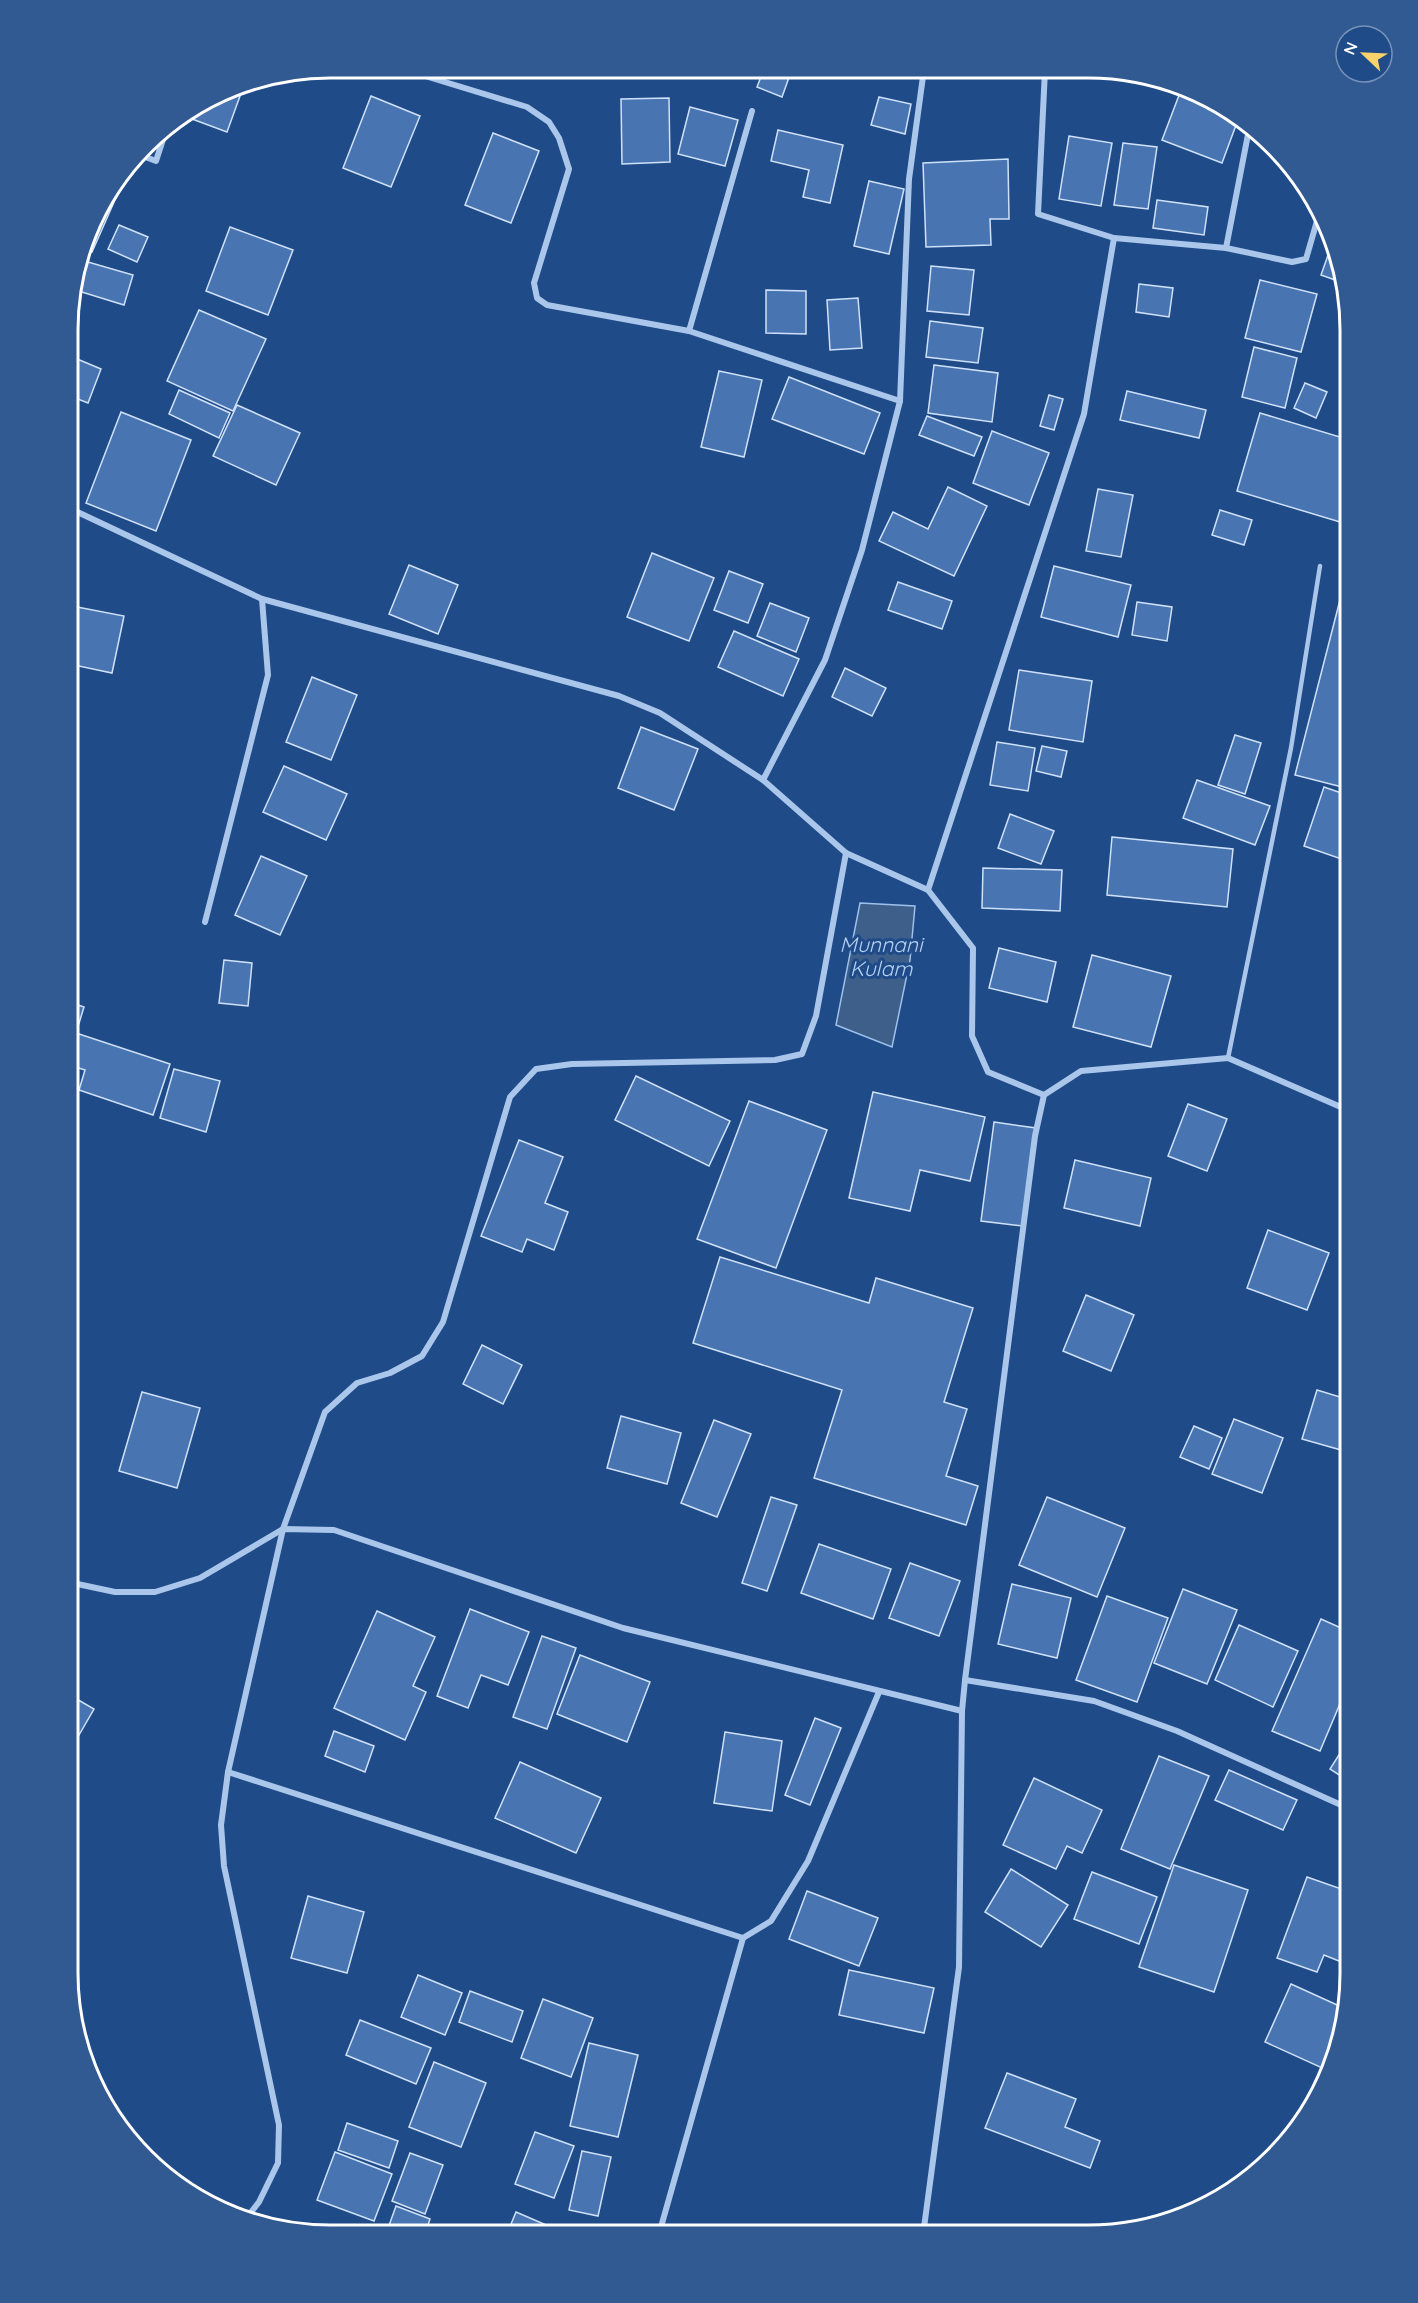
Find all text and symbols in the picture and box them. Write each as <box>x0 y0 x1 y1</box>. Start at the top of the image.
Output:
north arrow <box>1334 24 1394 84</box>
text: N <box>1339 39 1362 57</box>
water label: Munnani Kulam <box>840 931 925 981</box>

